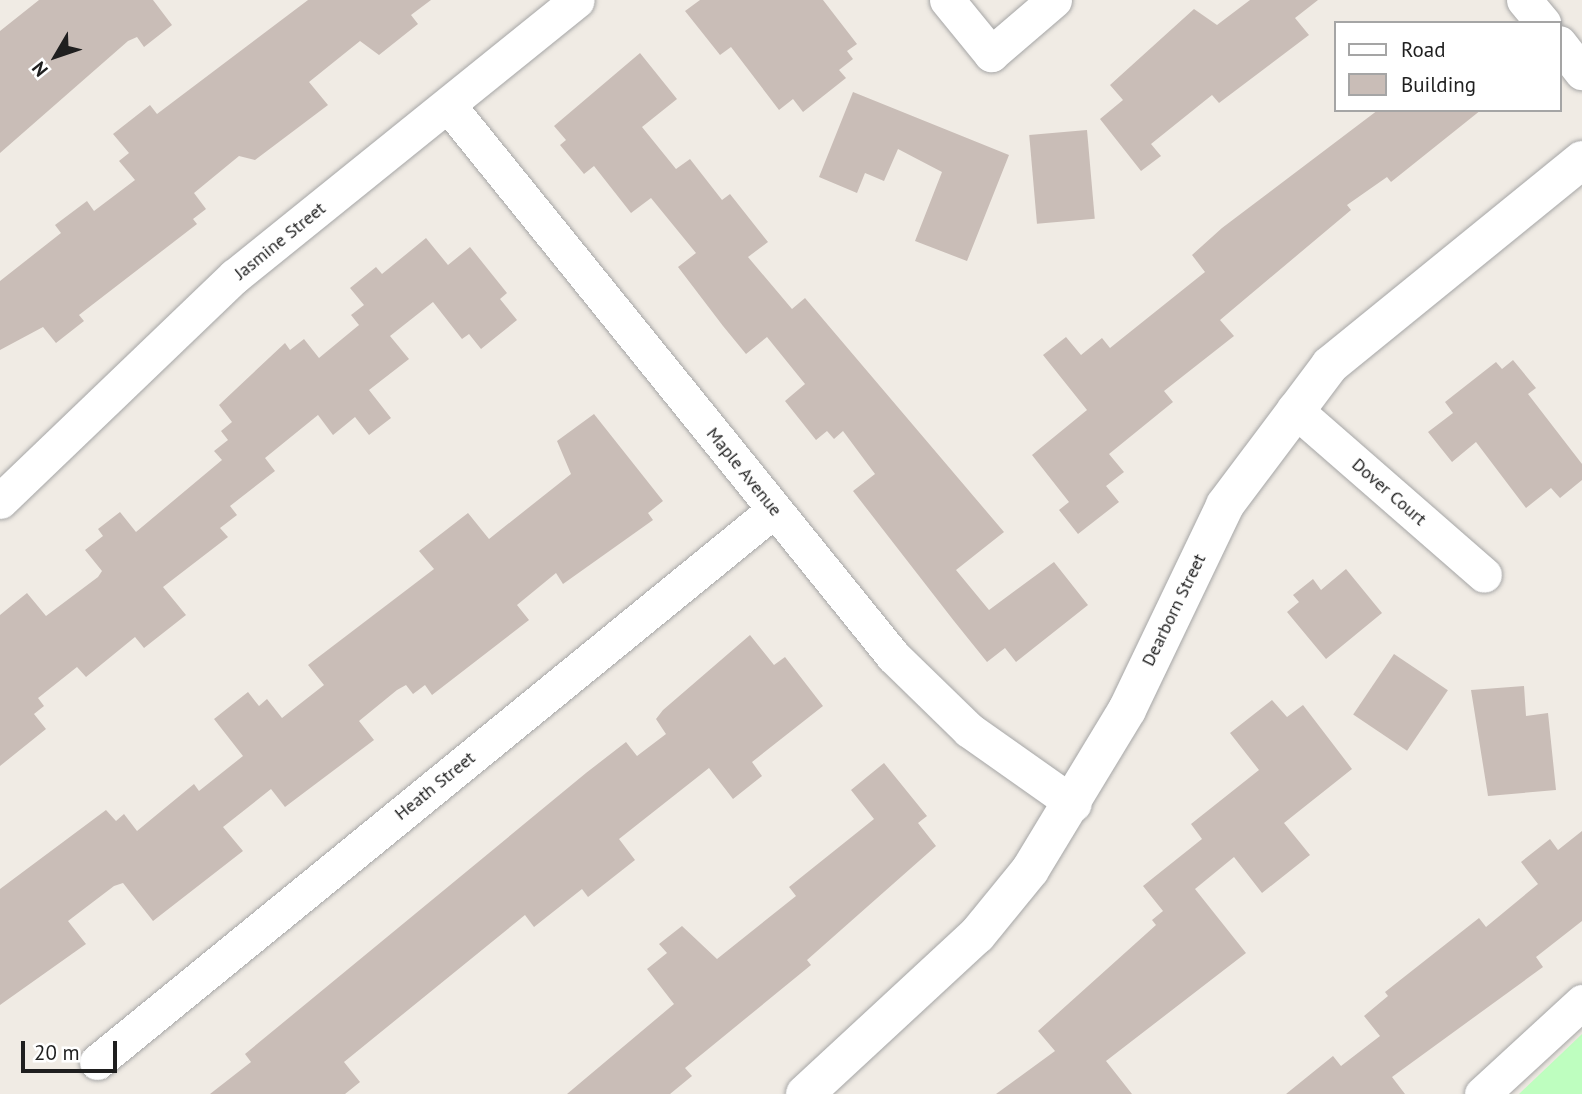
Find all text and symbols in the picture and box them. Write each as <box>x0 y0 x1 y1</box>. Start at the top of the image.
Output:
north arrow <box>21 21 91 91</box>
legend <box>1334 21 1561 112</box>
text: Road <box>1401 36 1445 63</box>
text: N <box>26 57 53 82</box>
text: Building <box>1401 71 1476 98</box>
street label: Jasmine Street <box>230 198 330 284</box>
street label: Maple Avenue <box>702 423 786 521</box>
street label: Dover Court <box>1347 454 1431 530</box>
street label: Dearborn Street <box>1138 550 1210 670</box>
street label: Heath Street <box>391 747 479 825</box>
scale bar <box>24 1028 121 1072</box>
text: 20 m <box>34 1039 80 1066</box>

